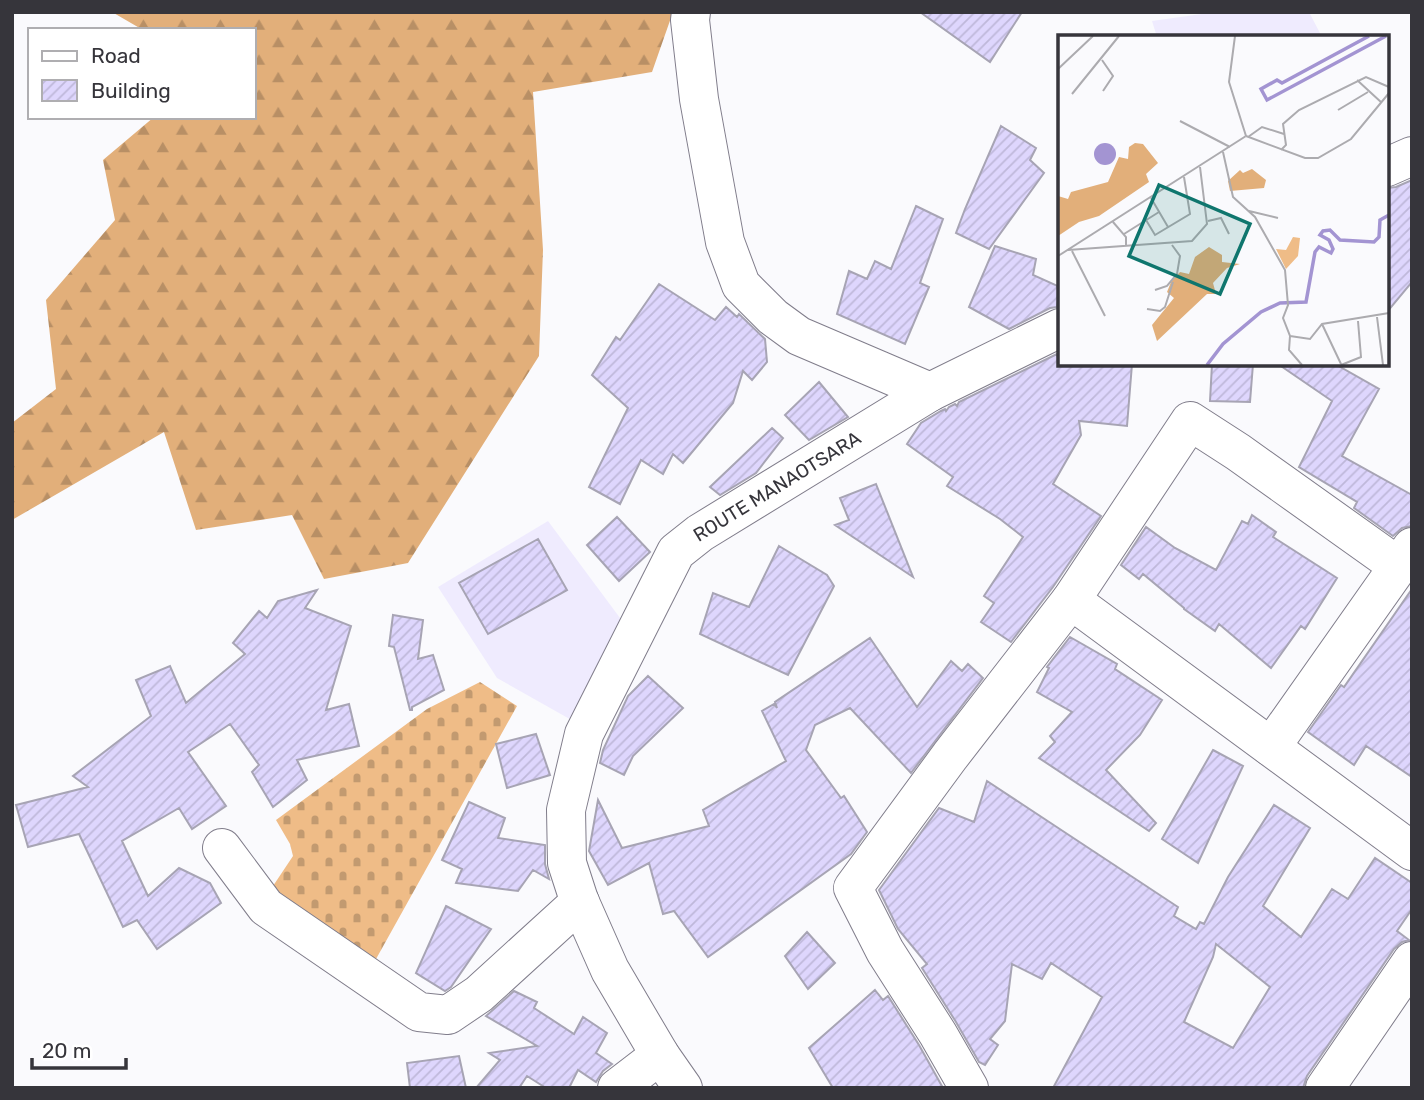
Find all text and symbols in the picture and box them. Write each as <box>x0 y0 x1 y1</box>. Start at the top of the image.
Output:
legend <box>28 28 256 119</box>
inset map <box>1058 35 1389 366</box>
text: Road <box>91 43 141 68</box>
text: Building <box>91 78 171 103</box>
street label: ROUTE MANAOTSARA <box>689 426 865 546</box>
scale bar <box>32 1026 126 1070</box>
text: 20 m <box>42 1038 91 1063</box>

